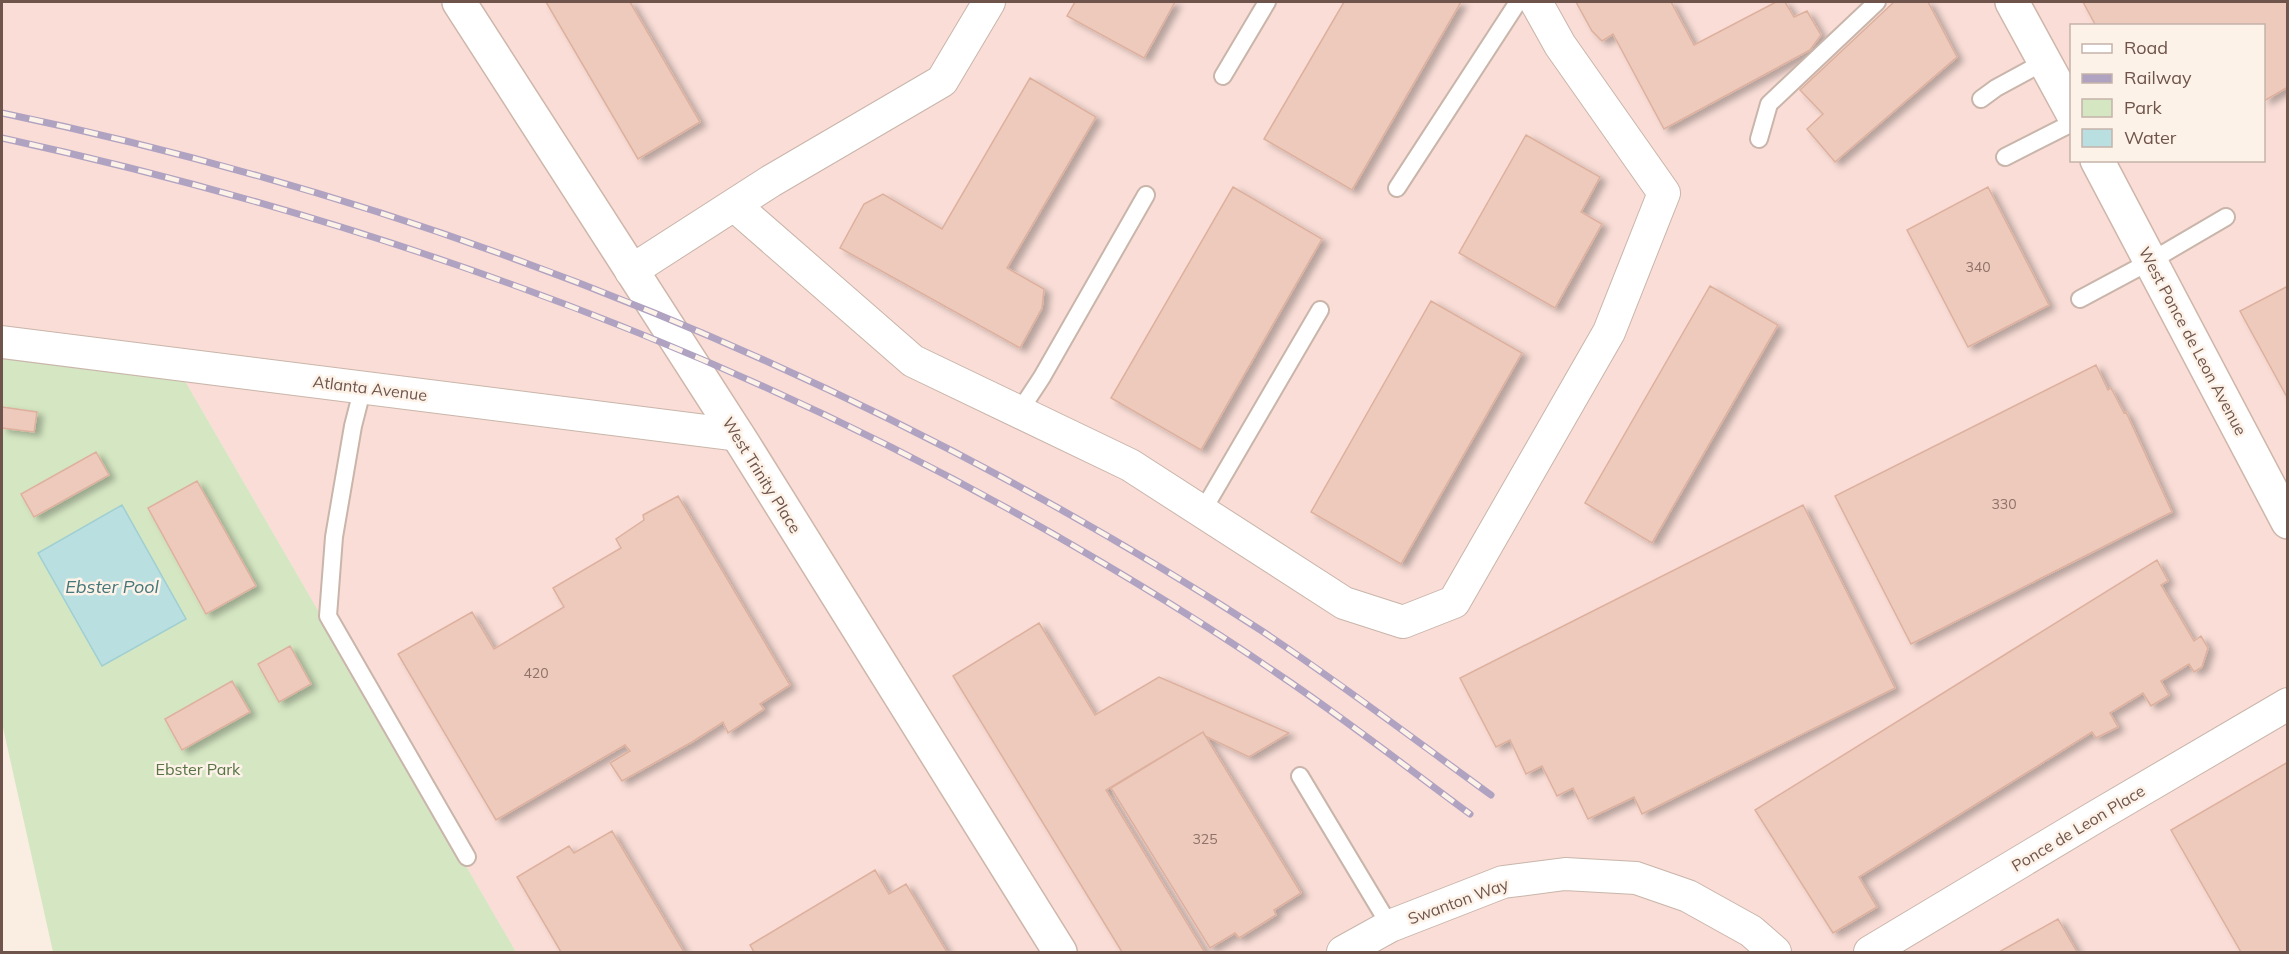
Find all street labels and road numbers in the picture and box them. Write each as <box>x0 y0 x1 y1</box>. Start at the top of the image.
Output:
street label: West Ponce de Leon Avenue <box>2135 243 2251 439</box>
street label: Atlanta Avenue <box>312 371 428 405</box>
street label: West Trinity Place <box>718 413 806 537</box>
street label: Ponce de Leon Place <box>2008 780 2148 876</box>
street label: Swanton Way <box>1405 873 1512 928</box>

